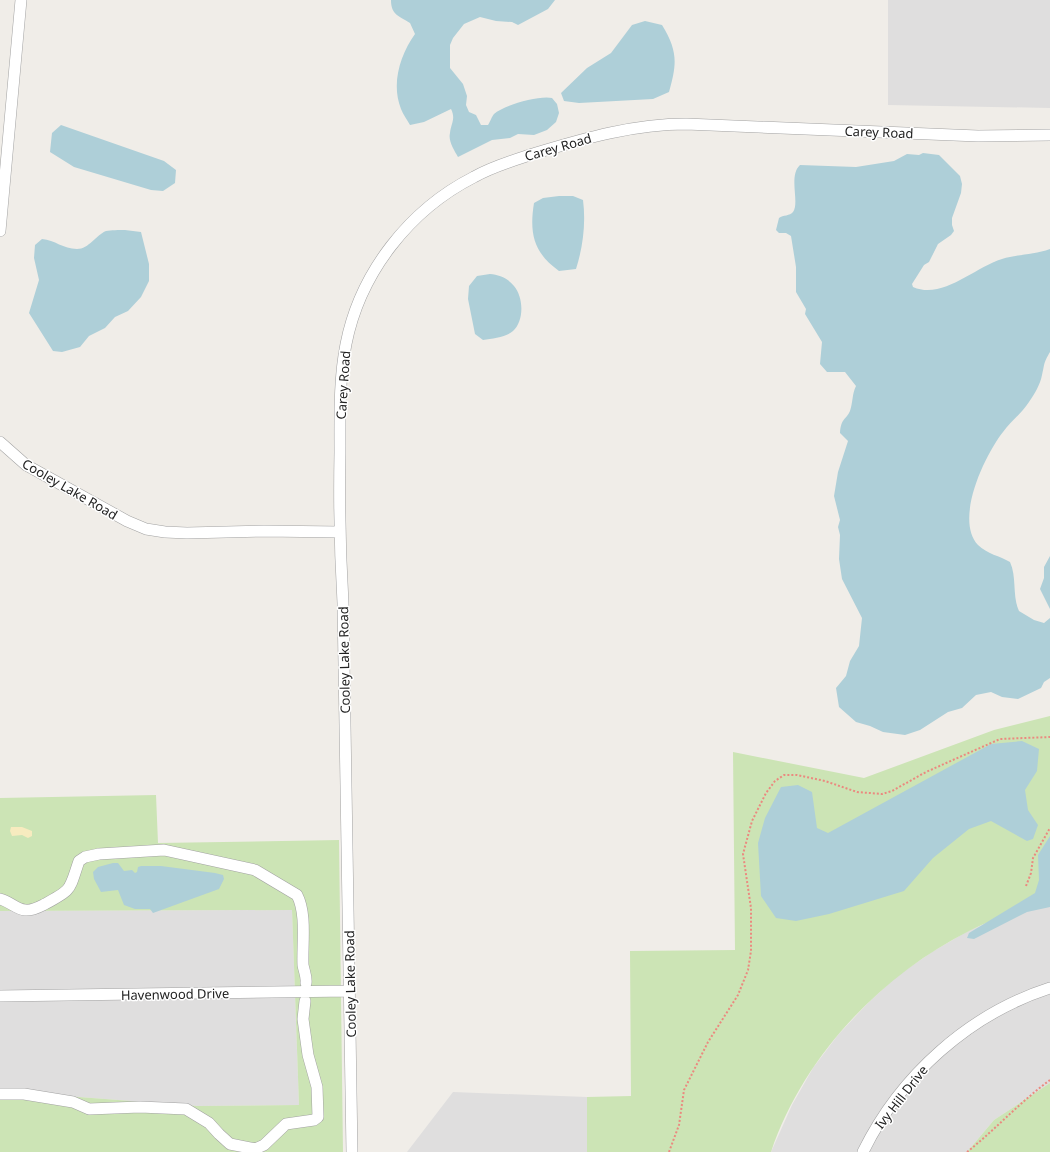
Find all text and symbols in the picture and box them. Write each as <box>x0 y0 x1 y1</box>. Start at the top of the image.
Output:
street label: Carey Road <box>844 122 914 142</box>
street label: Carey Road <box>522 129 594 165</box>
street label: Carey Road <box>332 350 354 420</box>
street label: Cooley Lake Road <box>19 454 121 524</box>
street label: Cooley Lake Road <box>334 606 354 714</box>
street label: Cooley Lake Road <box>340 930 360 1038</box>
street label: Havenwood Drive <box>121 984 229 1004</box>
street label: Ivy Hill Drive <box>870 1061 932 1133</box>

